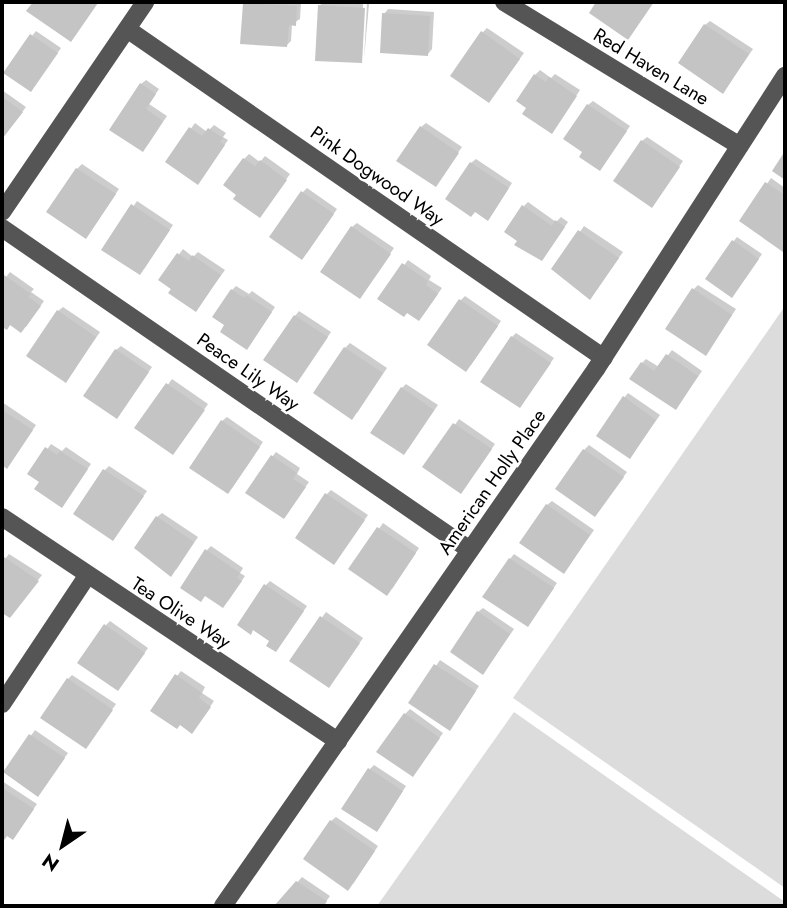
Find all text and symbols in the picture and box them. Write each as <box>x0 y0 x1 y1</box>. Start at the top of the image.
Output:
street label: Red Haven Lane <box>589 24 713 110</box>
street label: Pink Dogwood Way <box>306 121 448 231</box>
street label: Peace Lily Way <box>192 328 304 416</box>
street label: American Holly Place <box>433 405 551 559</box>
street label: Tea Olive Way <box>127 572 235 654</box>
north arrow <box>28 810 98 880</box>
text: N <box>37 847 65 878</box>

